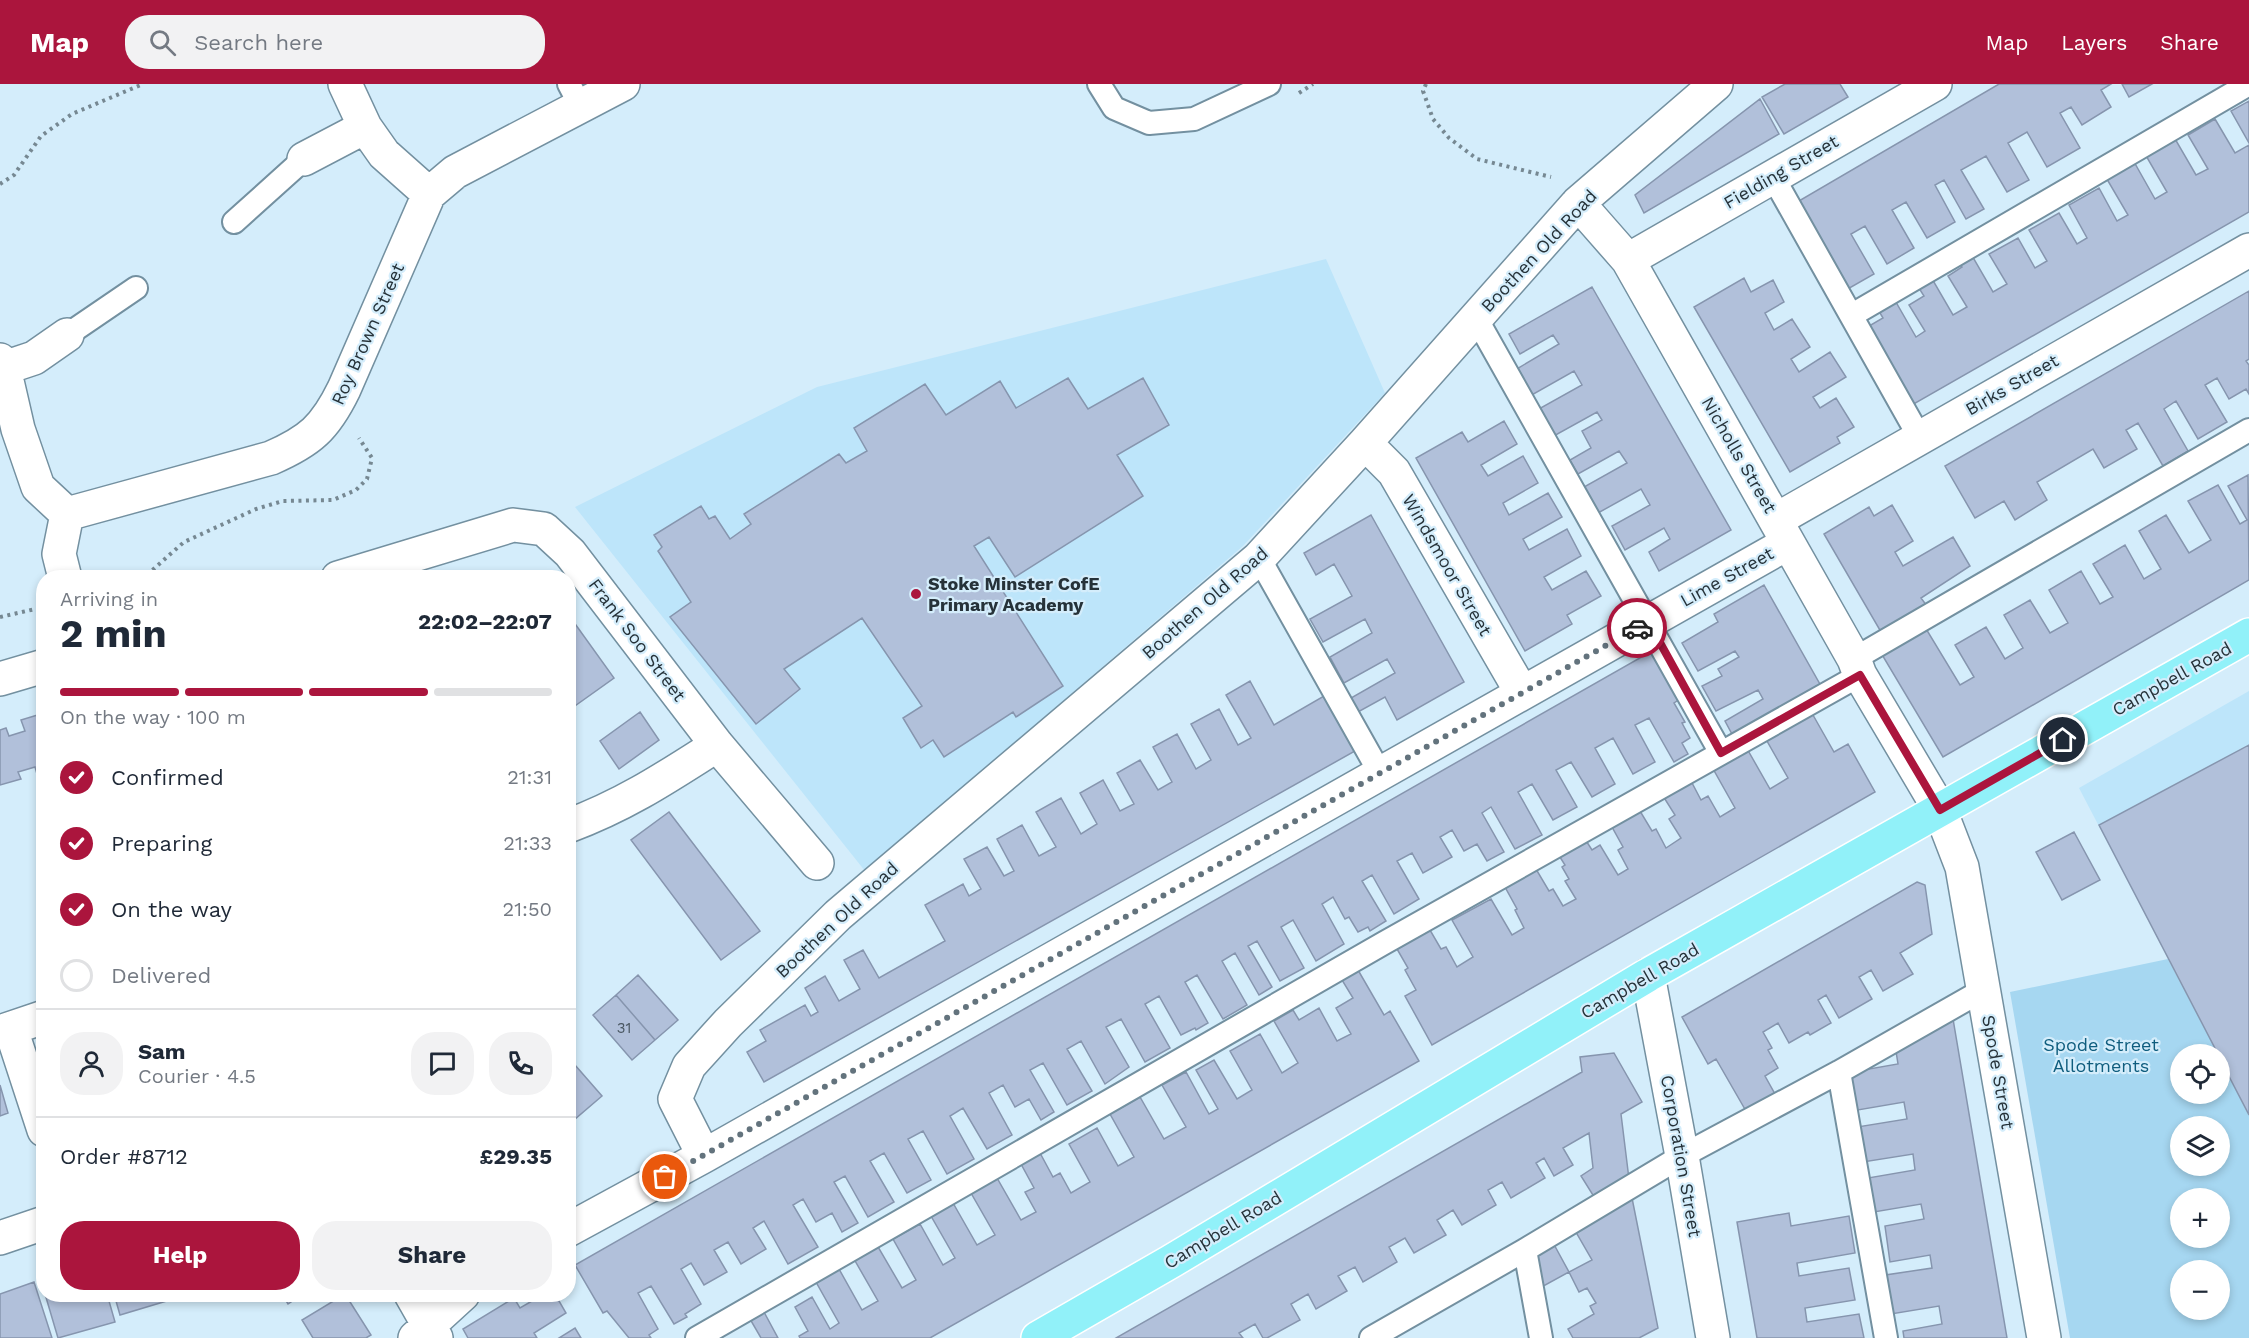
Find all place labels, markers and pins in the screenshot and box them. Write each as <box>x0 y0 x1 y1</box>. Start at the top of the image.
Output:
place label: Stoke Minster CofE Primary Academy <box>928 573 1100 615</box>
marker: Stoke Minster CofE Primary Academy <box>909 587 923 601</box>
pin <box>2037 714 2088 765</box>
pin <box>639 1151 690 1202</box>

